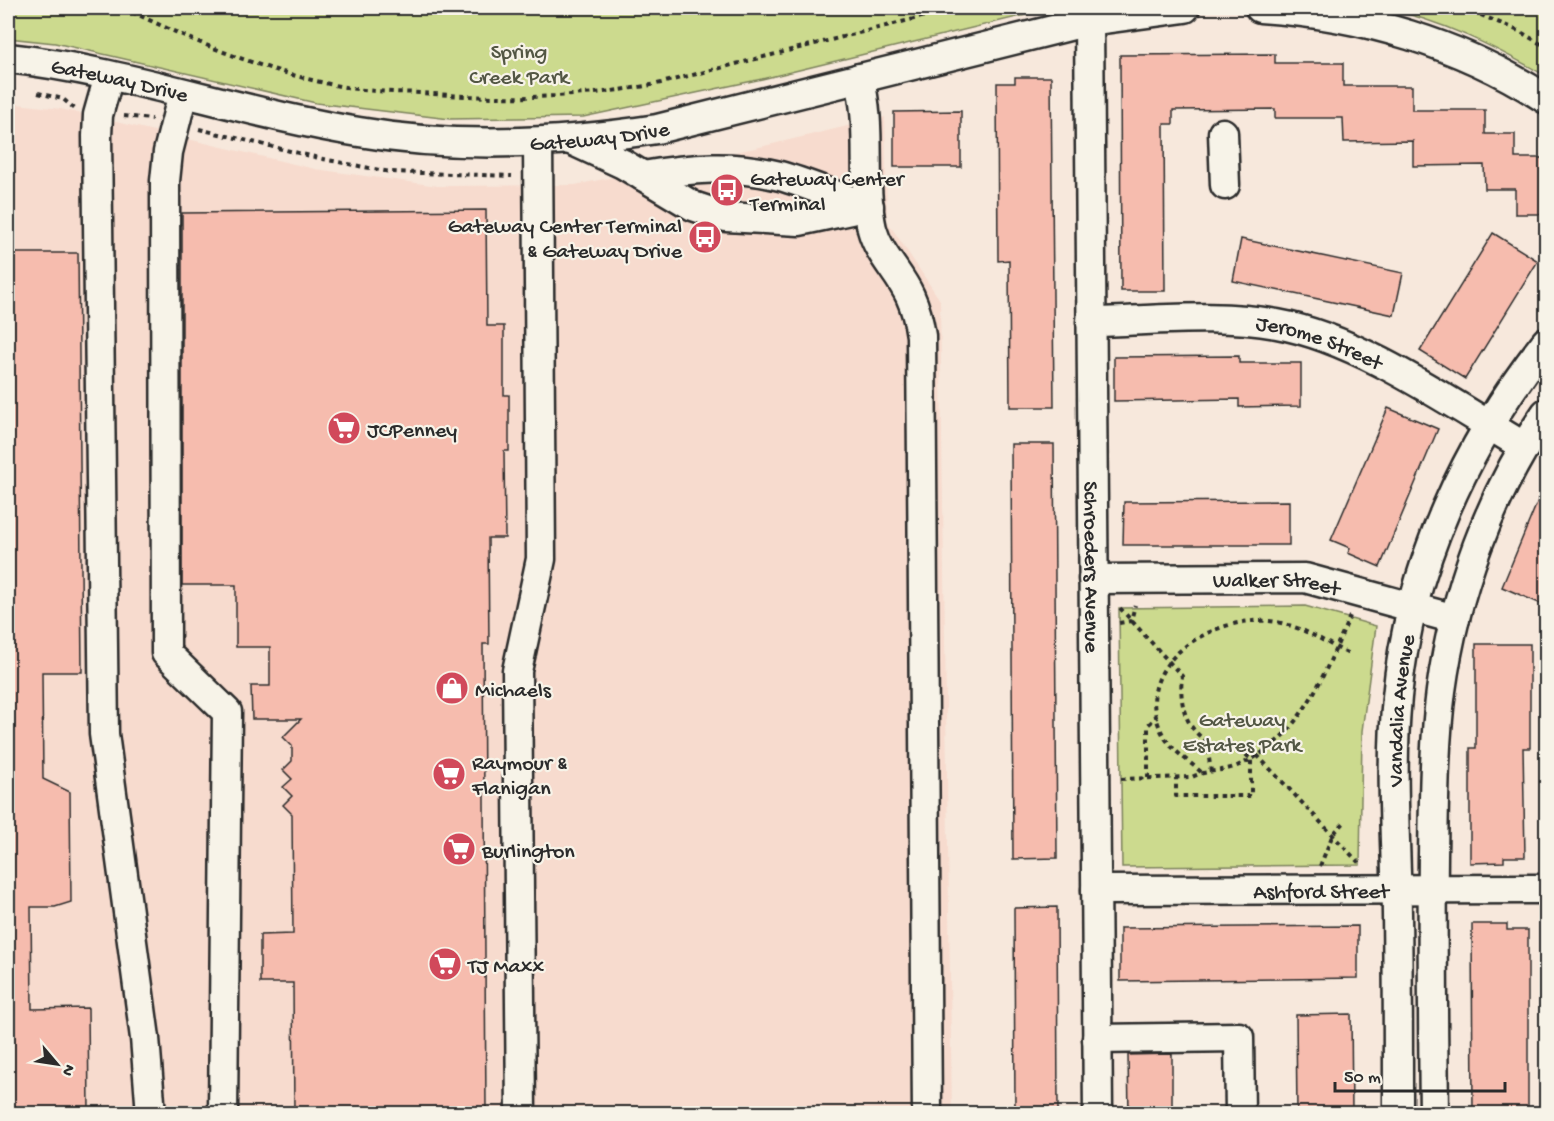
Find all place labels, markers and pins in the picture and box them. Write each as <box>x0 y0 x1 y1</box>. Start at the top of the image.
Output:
place label: Gateway Center Terminal <box>748 168 906 219</box>
bus stop icon: Gateway Center Terminal <box>709 172 745 208</box>
place label: Gateway Center Terminal & Gateway Drive <box>448 215 683 266</box>
bus stop icon: Gateway Center Terminal & Gateway Drive <box>687 219 723 255</box>
supermarket icon: JCPenney <box>326 410 362 446</box>
place label: JCPenney <box>367 419 457 445</box>
shop icon: Michaels <box>434 670 470 706</box>
place label: Michaels <box>475 679 552 705</box>
place label: Raymour & Flanigan <box>471 752 567 803</box>
supermarket icon: Raymour & Flanigan <box>431 756 467 792</box>
supermarket icon: Burlington <box>441 831 477 867</box>
place label: Burlington <box>481 840 575 866</box>
supermarket icon: TJ Maxx <box>427 946 463 982</box>
place label: TJ Maxx <box>466 955 544 981</box>

